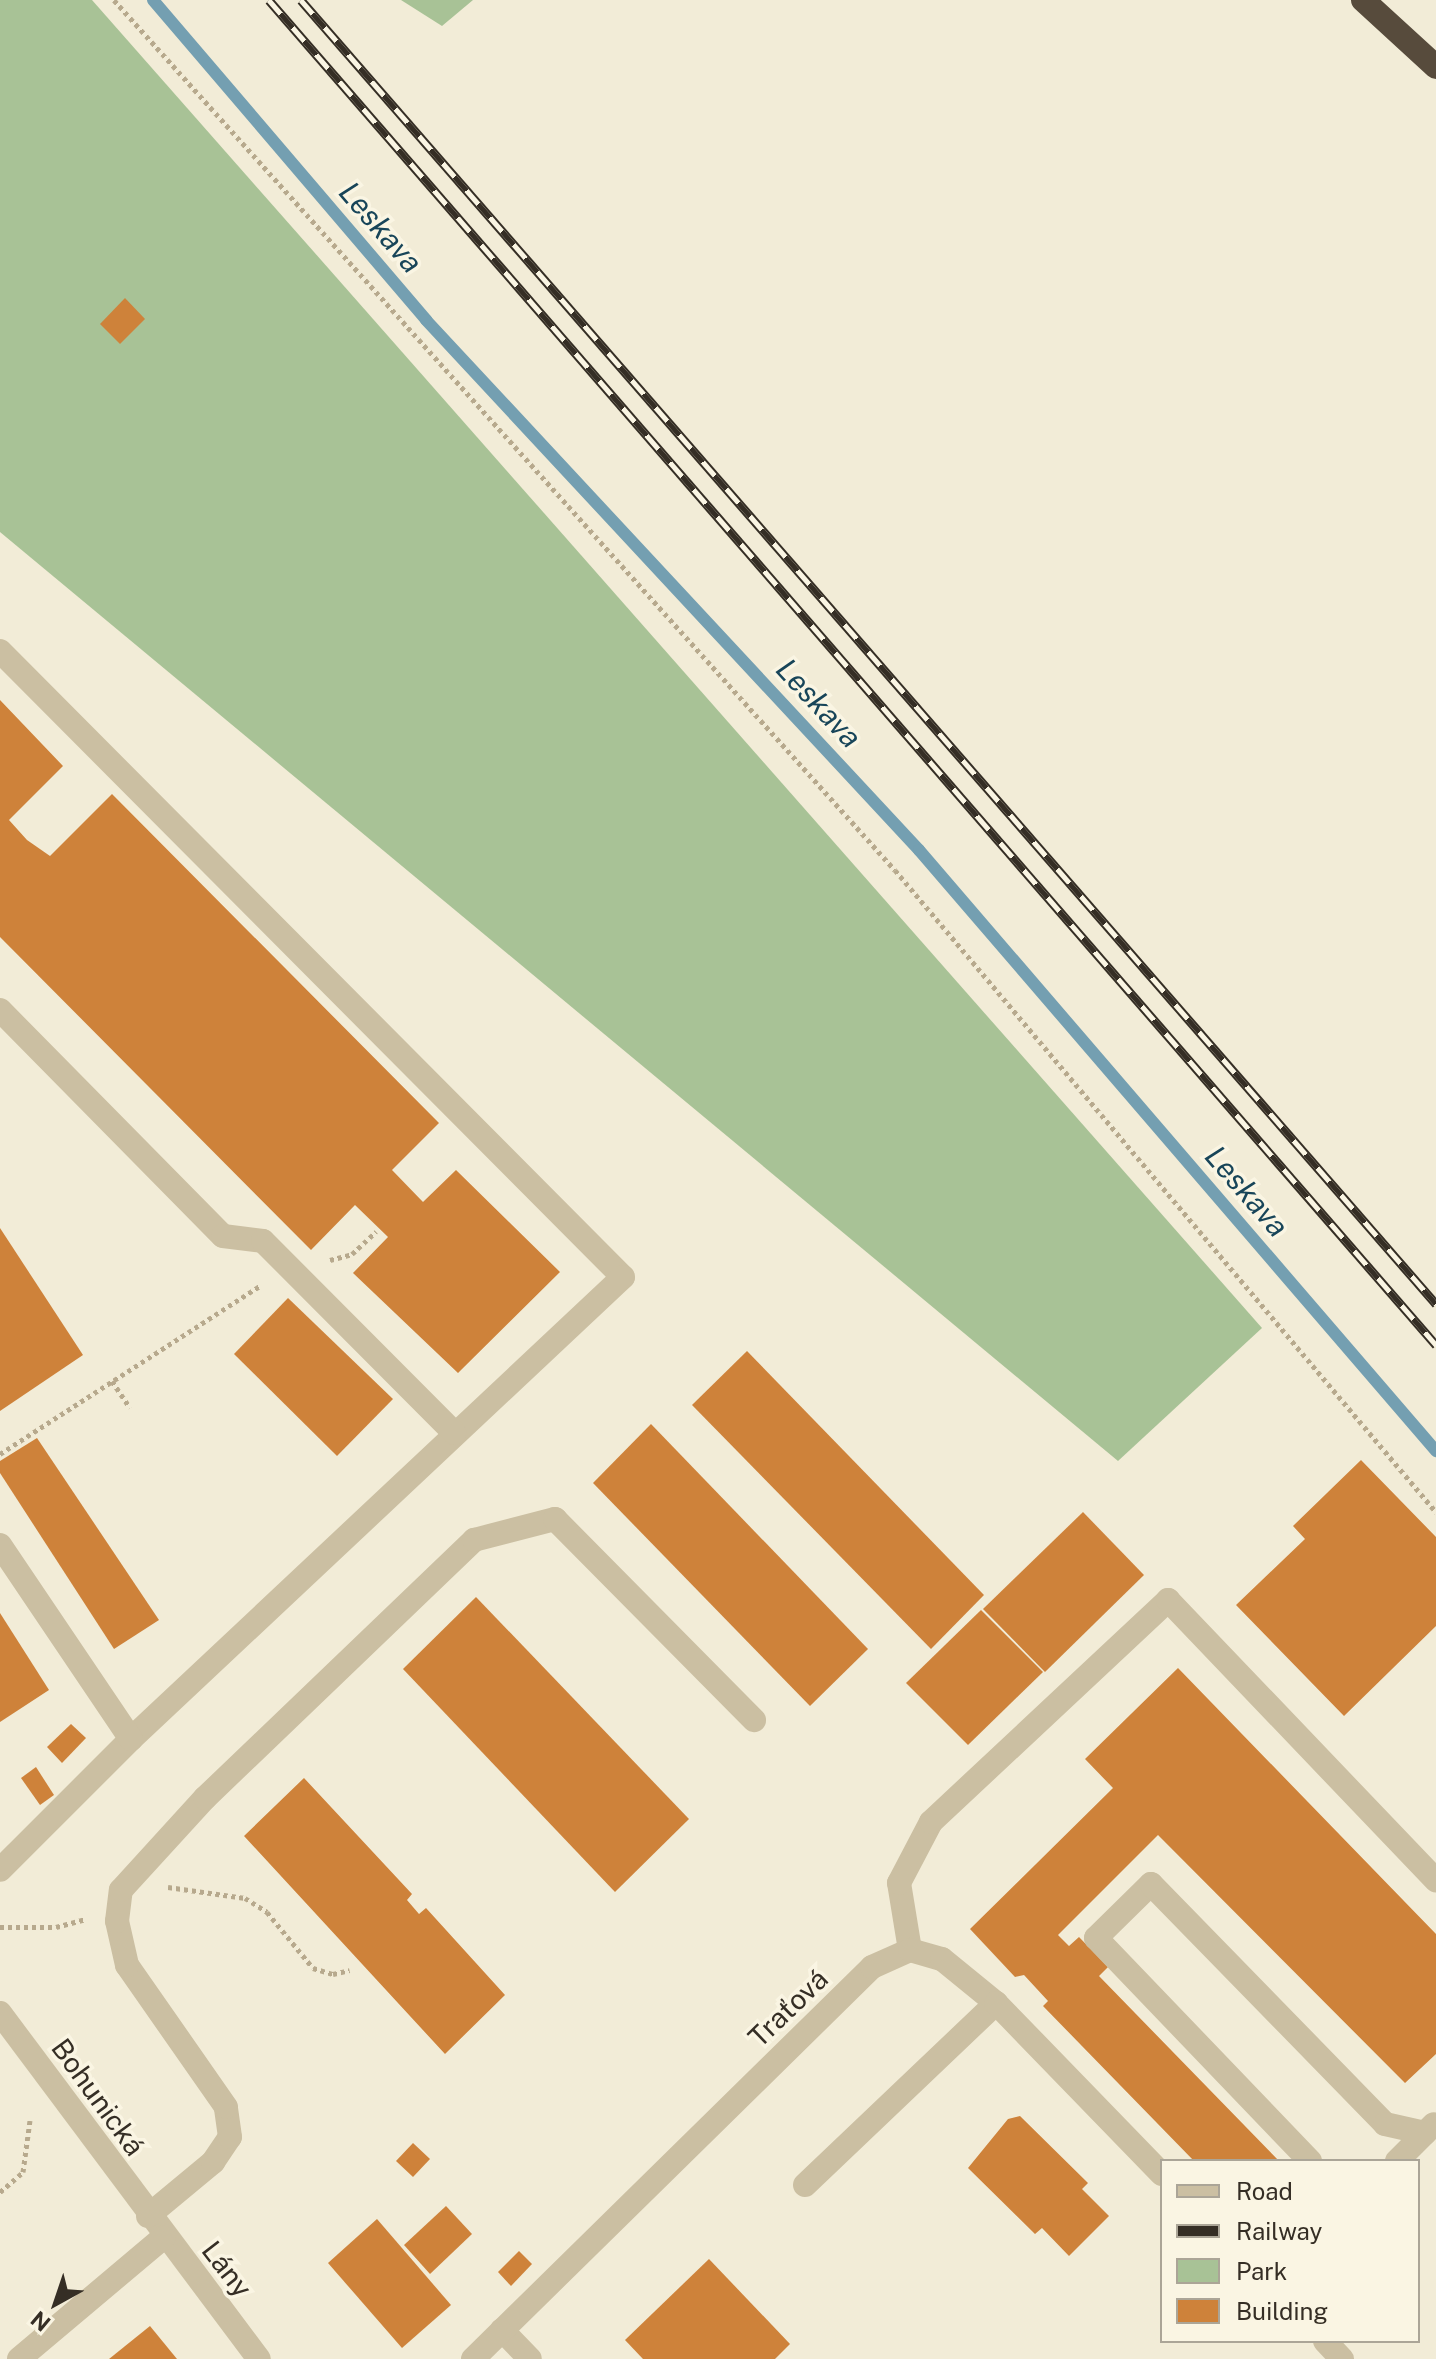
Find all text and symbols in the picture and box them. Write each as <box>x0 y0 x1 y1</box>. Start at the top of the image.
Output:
water label: Leskava <box>332 174 430 280</box>
water label: Leskava <box>769 651 869 755</box>
water label: Leskava <box>1198 1138 1296 1244</box>
street label: Traťová <box>741 1962 835 2054</box>
street label: Bohunická <box>44 2032 152 2162</box>
legend <box>1160 2159 1420 2343</box>
text: Road <box>1236 2177 1293 2205</box>
text: Railway <box>1236 2217 1322 2245</box>
street label: Lány <box>195 2234 259 2304</box>
text: Park <box>1236 2257 1287 2285</box>
north arrow <box>16 2263 96 2343</box>
text: Building <box>1236 2297 1328 2325</box>
text: N <box>26 2306 56 2337</box>

